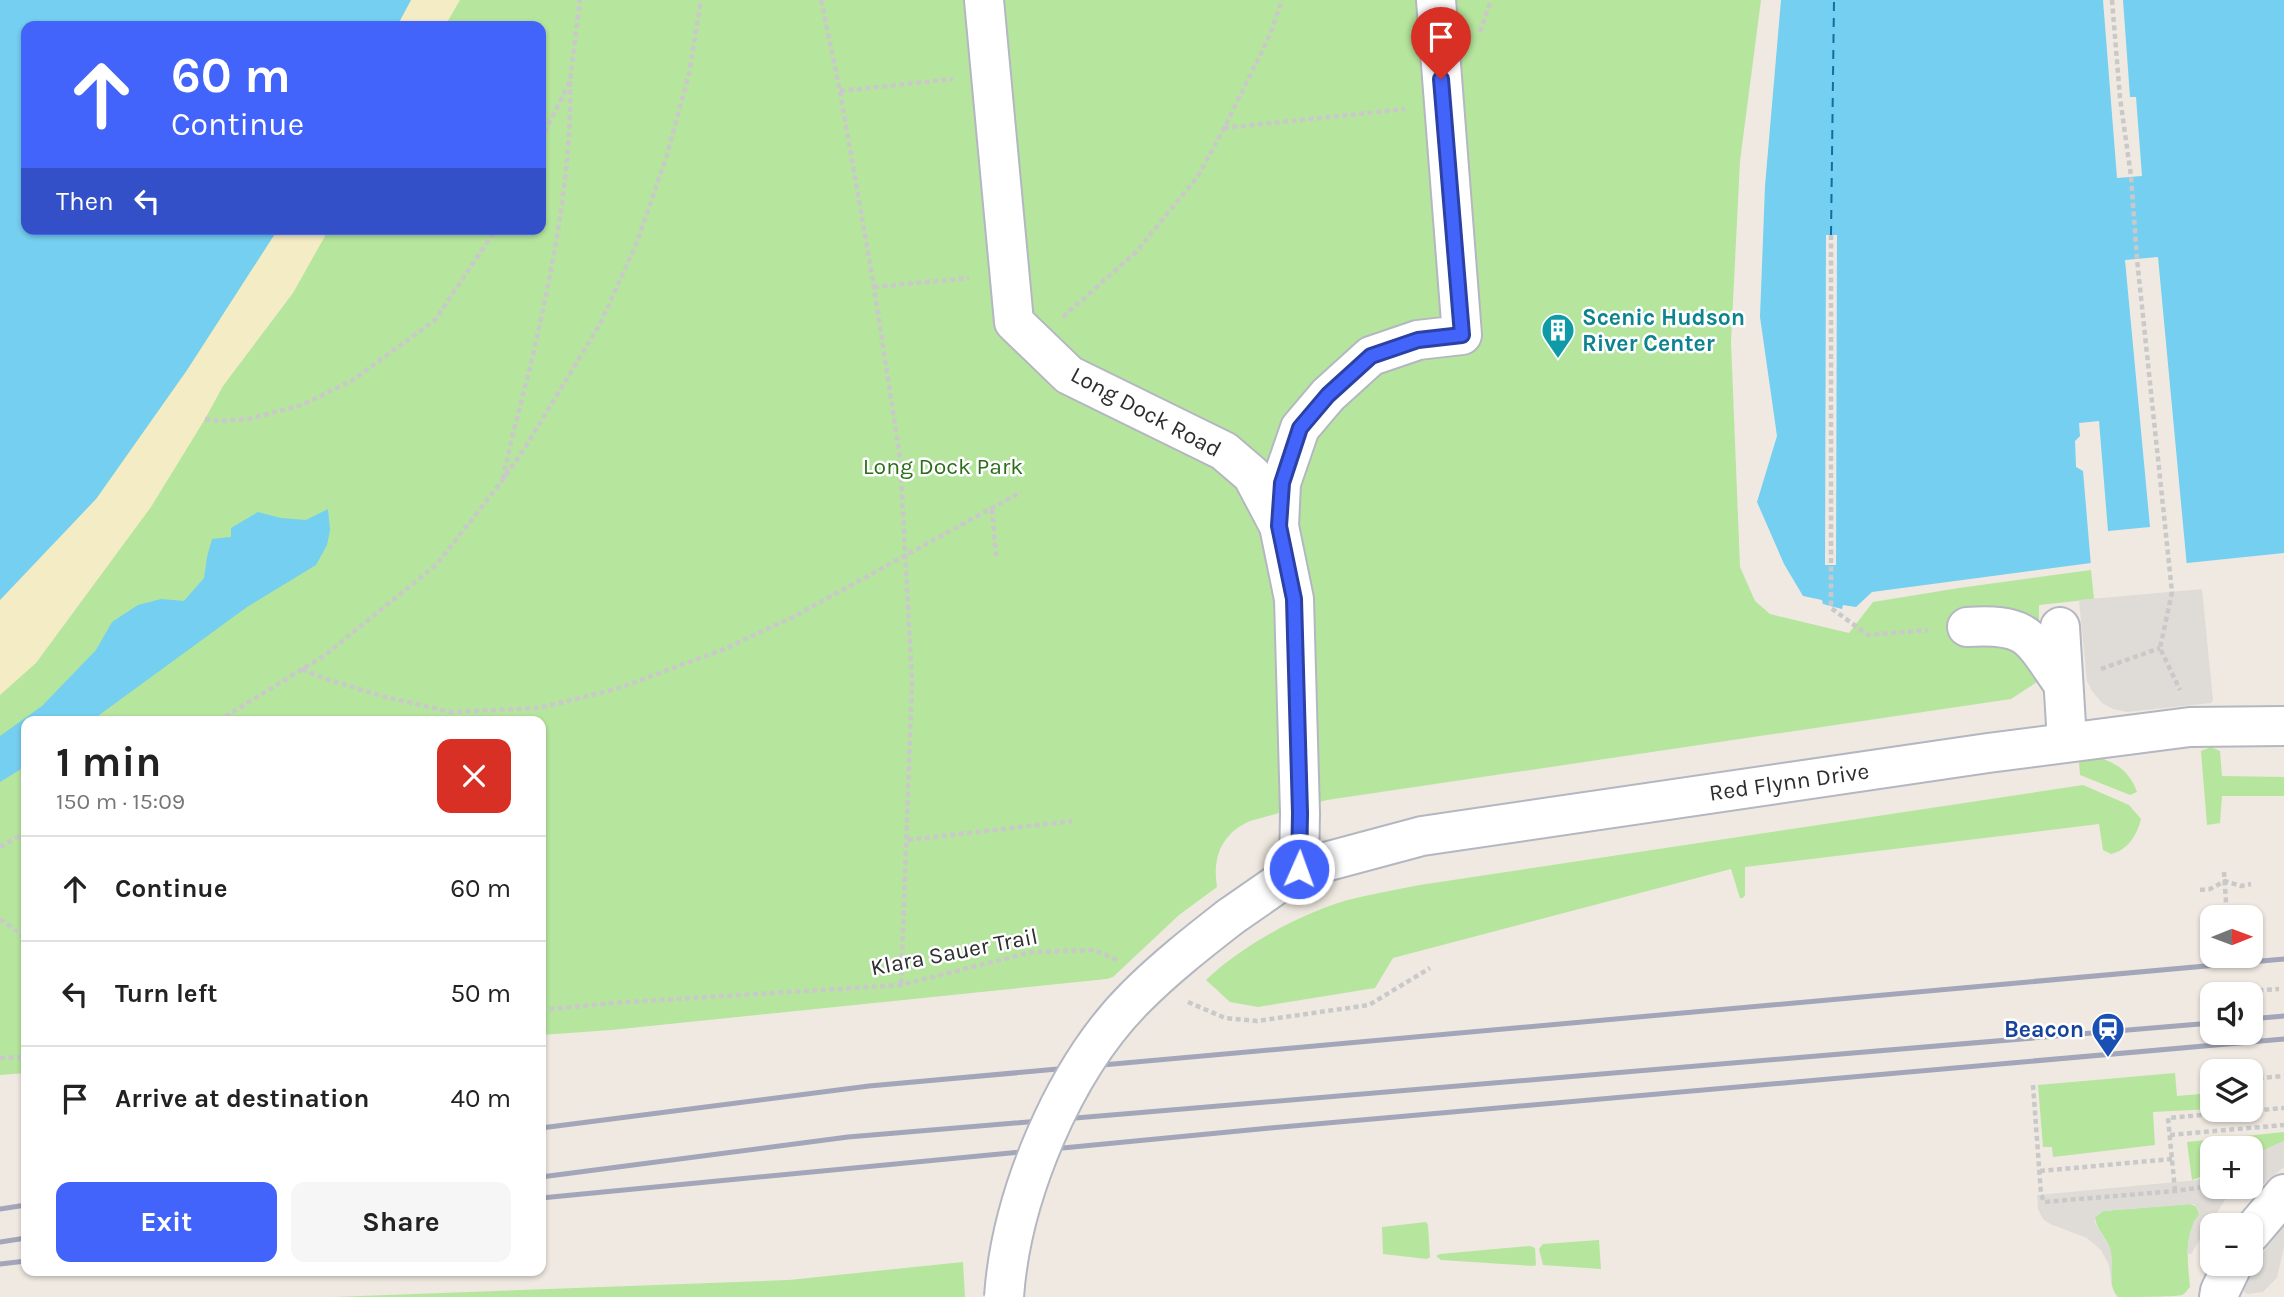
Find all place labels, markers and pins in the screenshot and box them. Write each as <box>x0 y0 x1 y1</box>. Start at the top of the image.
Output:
pin <box>1411 7 1471 79</box>
place label: Scenic Hudson River Center <box>1582 304 1745 357</box>
building icon: Scenic Hudson River Center <box>1539 311 1577 360</box>
station icon: Beacon <box>2089 1010 2127 1059</box>
place label: Beacon <box>2004 1016 2084 1043</box>

